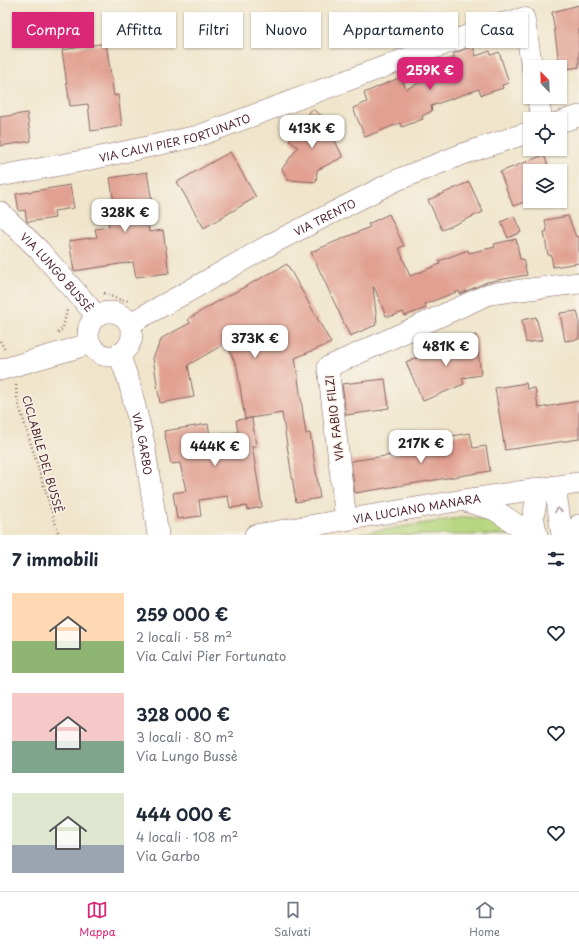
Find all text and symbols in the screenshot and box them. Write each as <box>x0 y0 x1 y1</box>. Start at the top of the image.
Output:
chip: Compra <box>12 12 94 48</box>
chip: Affitta <box>102 12 176 48</box>
chip: Filtri <box>184 12 243 48</box>
chip: Nuovo <box>251 12 321 48</box>
chip: Appartamento <box>329 12 458 48</box>
chip: Casa <box>466 12 528 48</box>
pin: 259K € <box>397 57 463 91</box>
text: 259K € <box>406 60 454 79</box>
north arrow <box>523 60 567 104</box>
map controls <box>523 60 567 208</box>
street label: VIA CALVI PIER FORTUNATO <box>97 109 253 166</box>
button: locate <box>523 112 567 156</box>
pin: 413K € <box>279 115 345 149</box>
text: 413K € <box>289 118 335 137</box>
button: layers <box>523 164 567 208</box>
street label: VIA TRENTO <box>290 194 359 240</box>
pin: 328K € <box>92 199 158 233</box>
text: 328K € <box>100 202 150 221</box>
street label: VIA LUNGO BUSSÈ <box>17 228 98 315</box>
pin: 373K € <box>222 325 288 359</box>
text: 373K € <box>231 328 279 347</box>
pin: 481K € <box>413 333 479 367</box>
text: 481K € <box>422 336 470 355</box>
street label: VIA FABIO FILZI <box>320 374 348 462</box>
street label: CICLABILE DEL BUSSÈ <box>18 393 68 515</box>
street label: VIA GARBO <box>128 411 157 476</box>
pin: 217K € <box>388 430 454 464</box>
pin: 444K € <box>182 433 248 467</box>
text: 217K € <box>398 433 444 452</box>
text: 444K € <box>190 436 240 455</box>
street label: VIA LUCIANO MANARA <box>352 489 482 527</box>
one-way arrow <box>554 507 563 513</box>
text: 7 immobili <box>12 546 98 572</box>
icon: filters <box>545 548 567 570</box>
text: 259 000 € <box>136 601 228 627</box>
icon: home <box>44 609 92 657</box>
icon: heart <box>545 622 567 644</box>
text: 2 locali · 58 m² <box>136 627 232 646</box>
text: Via Calvi Pier Fortunato <box>136 646 286 665</box>
text: 328 000 € <box>136 701 230 727</box>
icon: home <box>44 709 92 757</box>
icon: heart <box>545 722 567 744</box>
text: 3 locali · 80 m² <box>136 727 234 746</box>
text: Via Lungo Bussè <box>136 746 238 765</box>
text: 444 000 € <box>136 801 232 827</box>
icon: home <box>44 809 92 857</box>
icon: heart <box>545 822 567 844</box>
text: 4 locali · 108 m² <box>136 827 238 846</box>
text: Via Garbo <box>136 846 200 865</box>
tab: Mappa <box>79 899 116 940</box>
tab: Salvati <box>274 899 311 940</box>
tab: Home <box>469 899 500 940</box>

